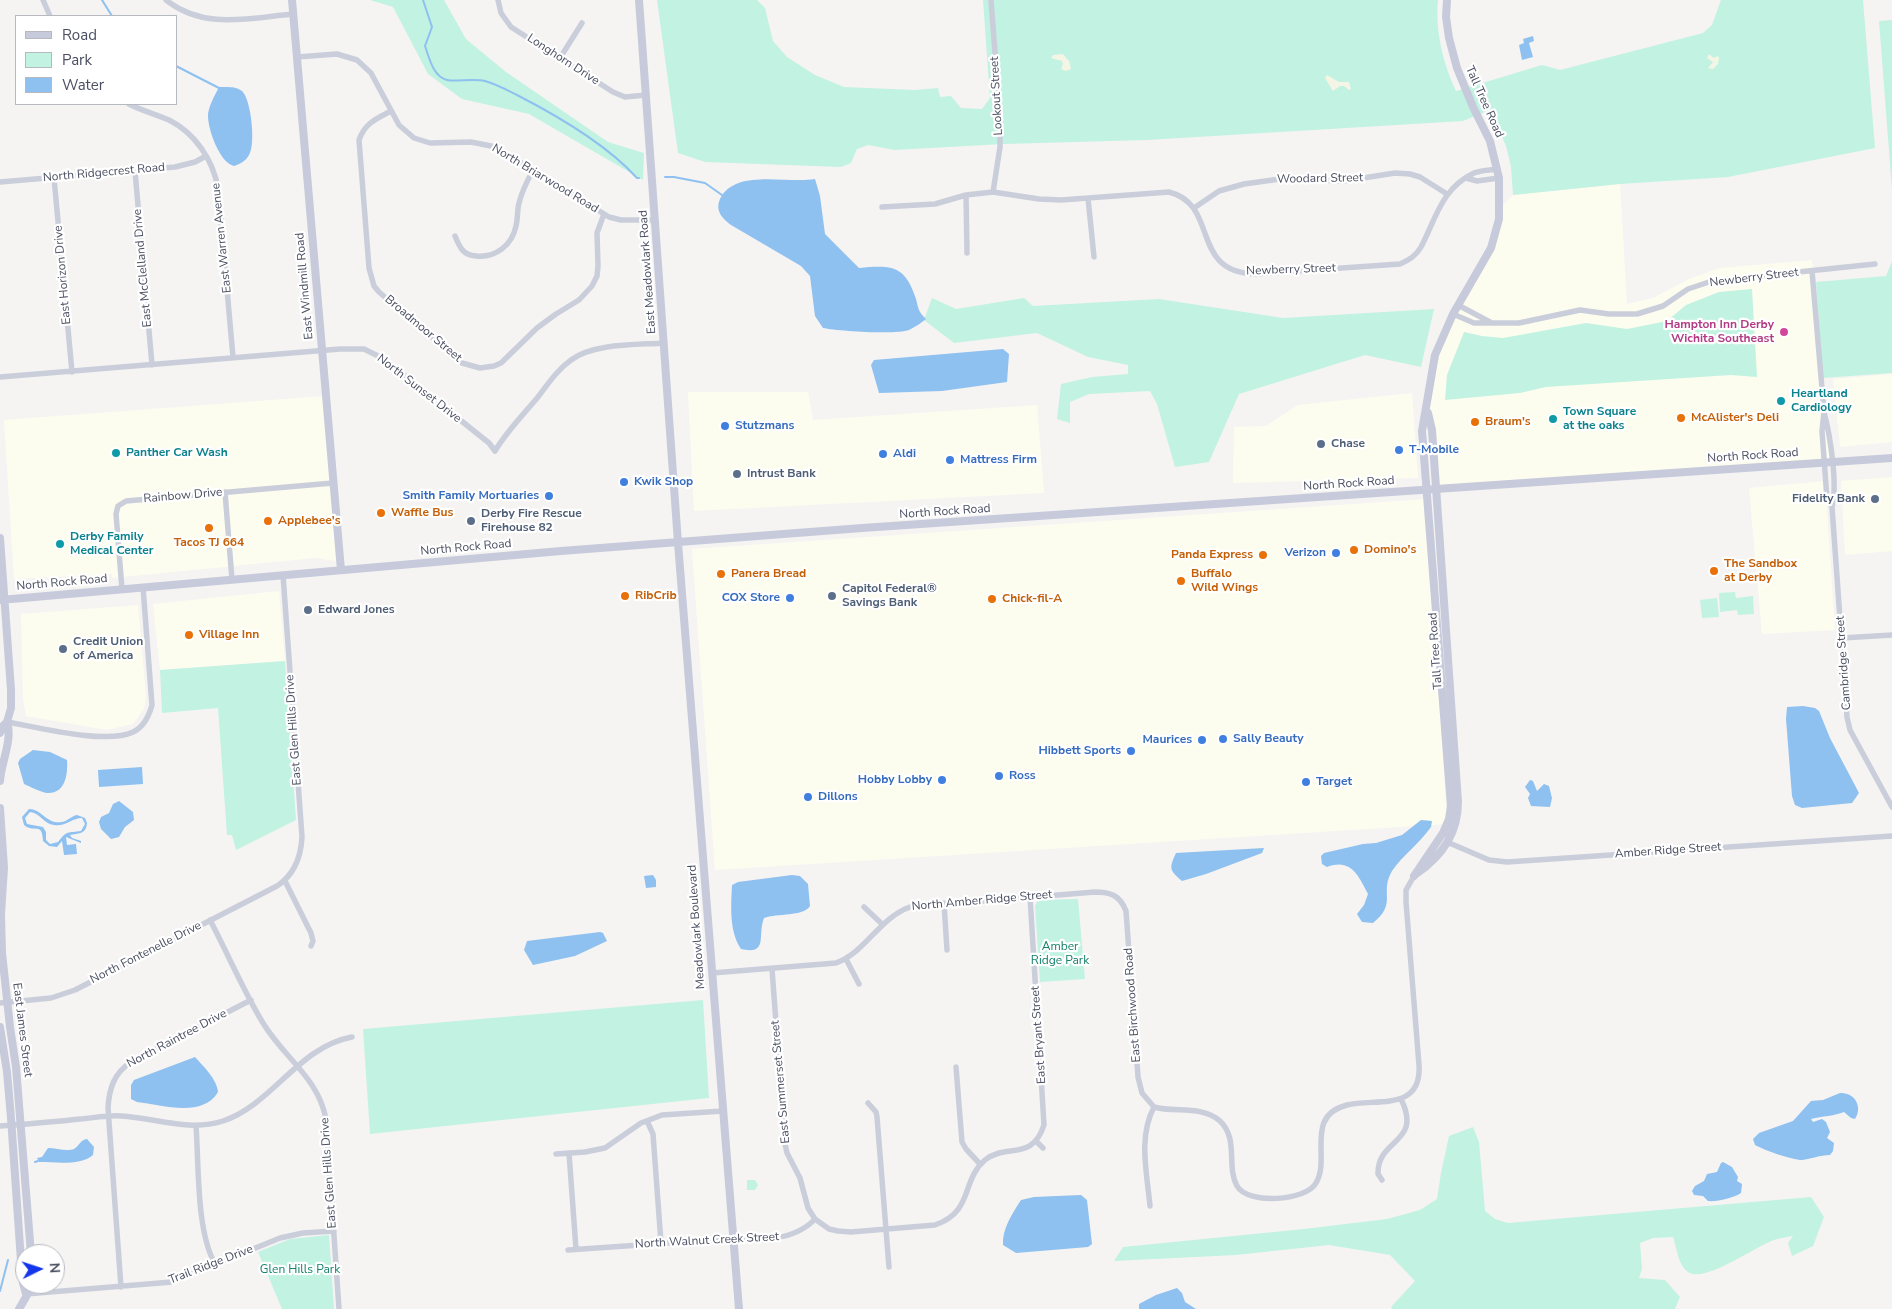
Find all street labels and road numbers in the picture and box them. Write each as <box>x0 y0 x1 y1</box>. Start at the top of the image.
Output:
street label: Longhorn Drive <box>524 31 602 89</box>
street label: Lookout Street <box>988 56 1006 136</box>
street label: Tall Tree Road <box>1462 64 1506 140</box>
street label: North Briarwood Road <box>489 141 601 217</box>
street label: North Ridgecrest Road <box>42 160 166 186</box>
street label: Woodard Street <box>1277 171 1363 187</box>
street label: East Warren Avenue <box>209 182 235 294</box>
street label: East McClelland Drive <box>131 208 155 328</box>
street label: East Meadowlark Road <box>636 210 660 334</box>
street label: East Horizon Drive <box>51 225 75 325</box>
street label: East Windmill Road <box>293 232 317 340</box>
street label: Newberry Street <box>1246 261 1336 279</box>
street label: Newberry Street <box>1709 265 1799 291</box>
street label: Broadmoor Street <box>382 293 464 365</box>
street label: North Sunset Drive <box>374 352 464 426</box>
street label: North Rock Road <box>1707 446 1799 466</box>
street label: North Rock Road <box>1303 474 1395 494</box>
street label: Rainbow Drive <box>143 485 223 507</box>
street label: North Rock Road <box>899 502 991 522</box>
street label: North Rock Road <box>420 537 512 559</box>
street label: North Rock Road <box>16 572 108 594</box>
street label: Tall Tree Road <box>1426 612 1446 690</box>
street label: Cambridge Street <box>1834 615 1854 711</box>
street label: East Glen Hills Drive <box>283 674 305 786</box>
street label: Amber Ridge Street <box>1614 840 1722 862</box>
street label: Meadowlark Boulevard <box>685 864 709 990</box>
street label: North Amber Ridge Street <box>911 888 1053 914</box>
street label: North Fontenelle Drive <box>88 919 204 987</box>
street label: East Birchwood Road <box>1122 947 1144 1063</box>
street label: East James Street <box>9 982 35 1078</box>
street label: East Bryant Street <box>1028 985 1050 1085</box>
street label: North Raintree Drive <box>125 1007 229 1071</box>
street label: East Summerset Street <box>768 1020 794 1144</box>
street label: East Glen Hills Drive <box>318 1117 340 1229</box>
street label: North Walnut Creek Street <box>635 1230 779 1252</box>
street label: Trail Ridge Drive <box>167 1242 255 1288</box>

